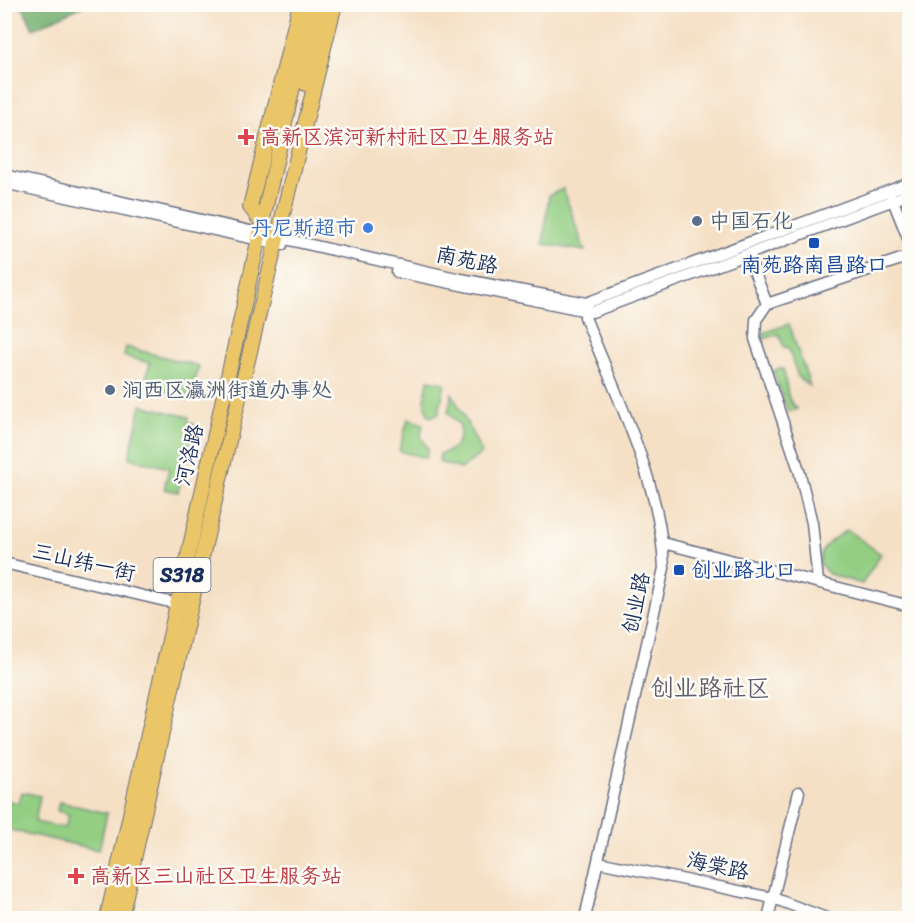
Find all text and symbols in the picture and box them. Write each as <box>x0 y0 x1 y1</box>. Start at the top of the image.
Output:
place label: 高新区滨河新村社区卫生服务站 <box>260 118 554 156</box>
marker: 高新区滨河新村社区卫生服务站 <box>237 128 255 146</box>
place label: 中国石化 <box>709 202 793 240</box>
place label: 丹尼斯超市 <box>251 209 356 247</box>
marker: 中国石化 <box>690 214 704 228</box>
marker: 丹尼斯超市 <box>361 221 375 235</box>
street label: 南苑路 <box>432 235 502 285</box>
marker: 南苑路南昌路口 <box>807 236 821 250</box>
place label: 南苑路南昌路口 <box>741 246 888 284</box>
place label: 涧西区瀛洲街道办事处 <box>122 371 332 409</box>
marker: 涧西区瀛洲街道办事处 <box>103 383 117 397</box>
street label: 河洛路 <box>163 420 215 490</box>
street label: 三山纬一街 <box>29 532 139 592</box>
place label: 创业路北口 <box>691 551 796 589</box>
road number: S318 <box>154 558 210 592</box>
marker: 创业路北口 <box>672 563 686 577</box>
street label: 创业路 <box>611 568 661 638</box>
district label: 创业路社区 <box>650 667 770 709</box>
street label: 海棠路 <box>683 841 753 891</box>
place label: 高新区三山社区卫生服务站 <box>90 857 342 895</box>
marker: 高新区三山社区卫生服务站 <box>67 867 85 885</box>

